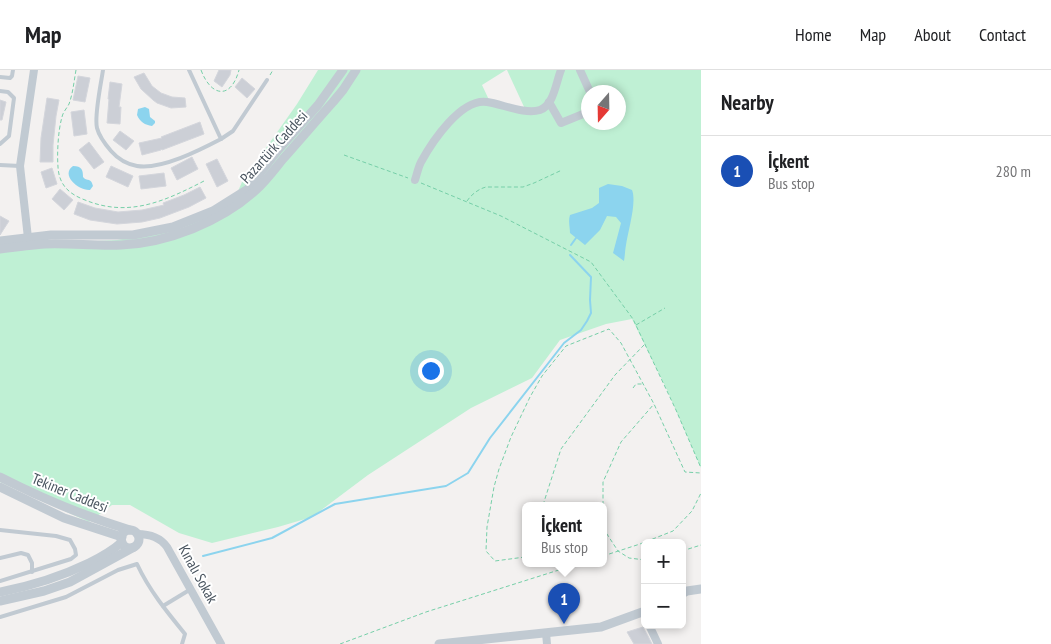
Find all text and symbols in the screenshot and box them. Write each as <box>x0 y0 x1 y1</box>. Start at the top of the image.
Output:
text: Map <box>25 19 62 50</box>
text: Home <box>795 23 832 46</box>
text: Map <box>860 23 886 46</box>
text: About <box>914 23 951 46</box>
text: Contact <box>979 23 1026 46</box>
north arrow <box>581 85 626 130</box>
text: Nearby <box>721 89 774 116</box>
street label: Pazartürk Caddesi <box>236 106 311 187</box>
text: İçkent <box>768 149 809 173</box>
text: 1 <box>733 161 741 181</box>
text: 280 m <box>996 161 1031 181</box>
text: Bus stop <box>768 173 815 193</box>
your location <box>418 358 444 384</box>
street label: Tekiner Caddesi <box>29 469 111 516</box>
popup <box>522 502 607 567</box>
text: İçkent <box>541 513 582 537</box>
text: Bus stop <box>541 537 588 557</box>
map controls <box>641 539 686 629</box>
button: + <box>641 539 686 584</box>
street label: Kınalı Sokak <box>175 541 222 606</box>
pin: 1 <box>548 583 580 624</box>
button: − <box>641 584 686 629</box>

